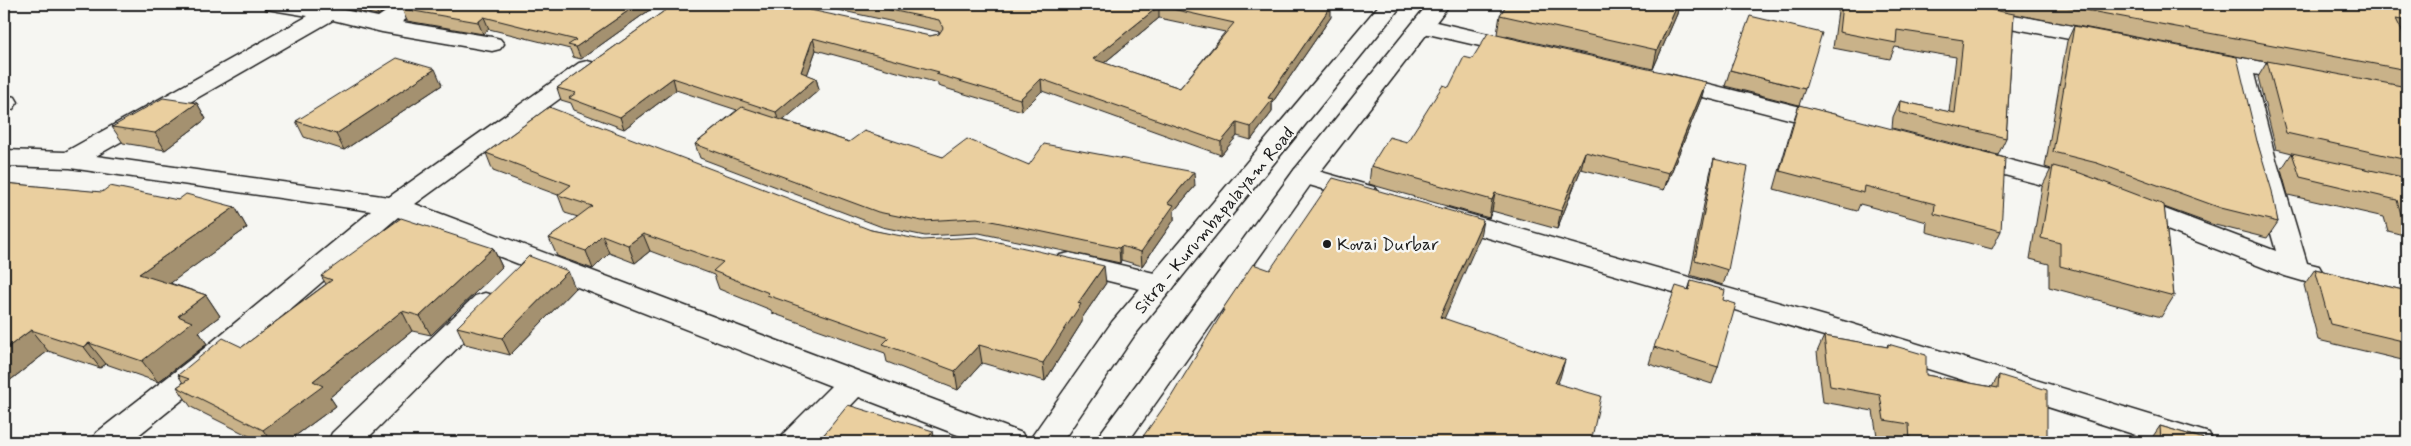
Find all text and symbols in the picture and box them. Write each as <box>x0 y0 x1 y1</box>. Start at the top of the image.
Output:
street label: Sitra - Kurumbapalayam Road <box>1129 122 1300 319</box>
place label: Kovai Durbar <box>1337 233 1439 257</box>
marker: Kovai Durbar <box>1321 238 1333 250</box>

